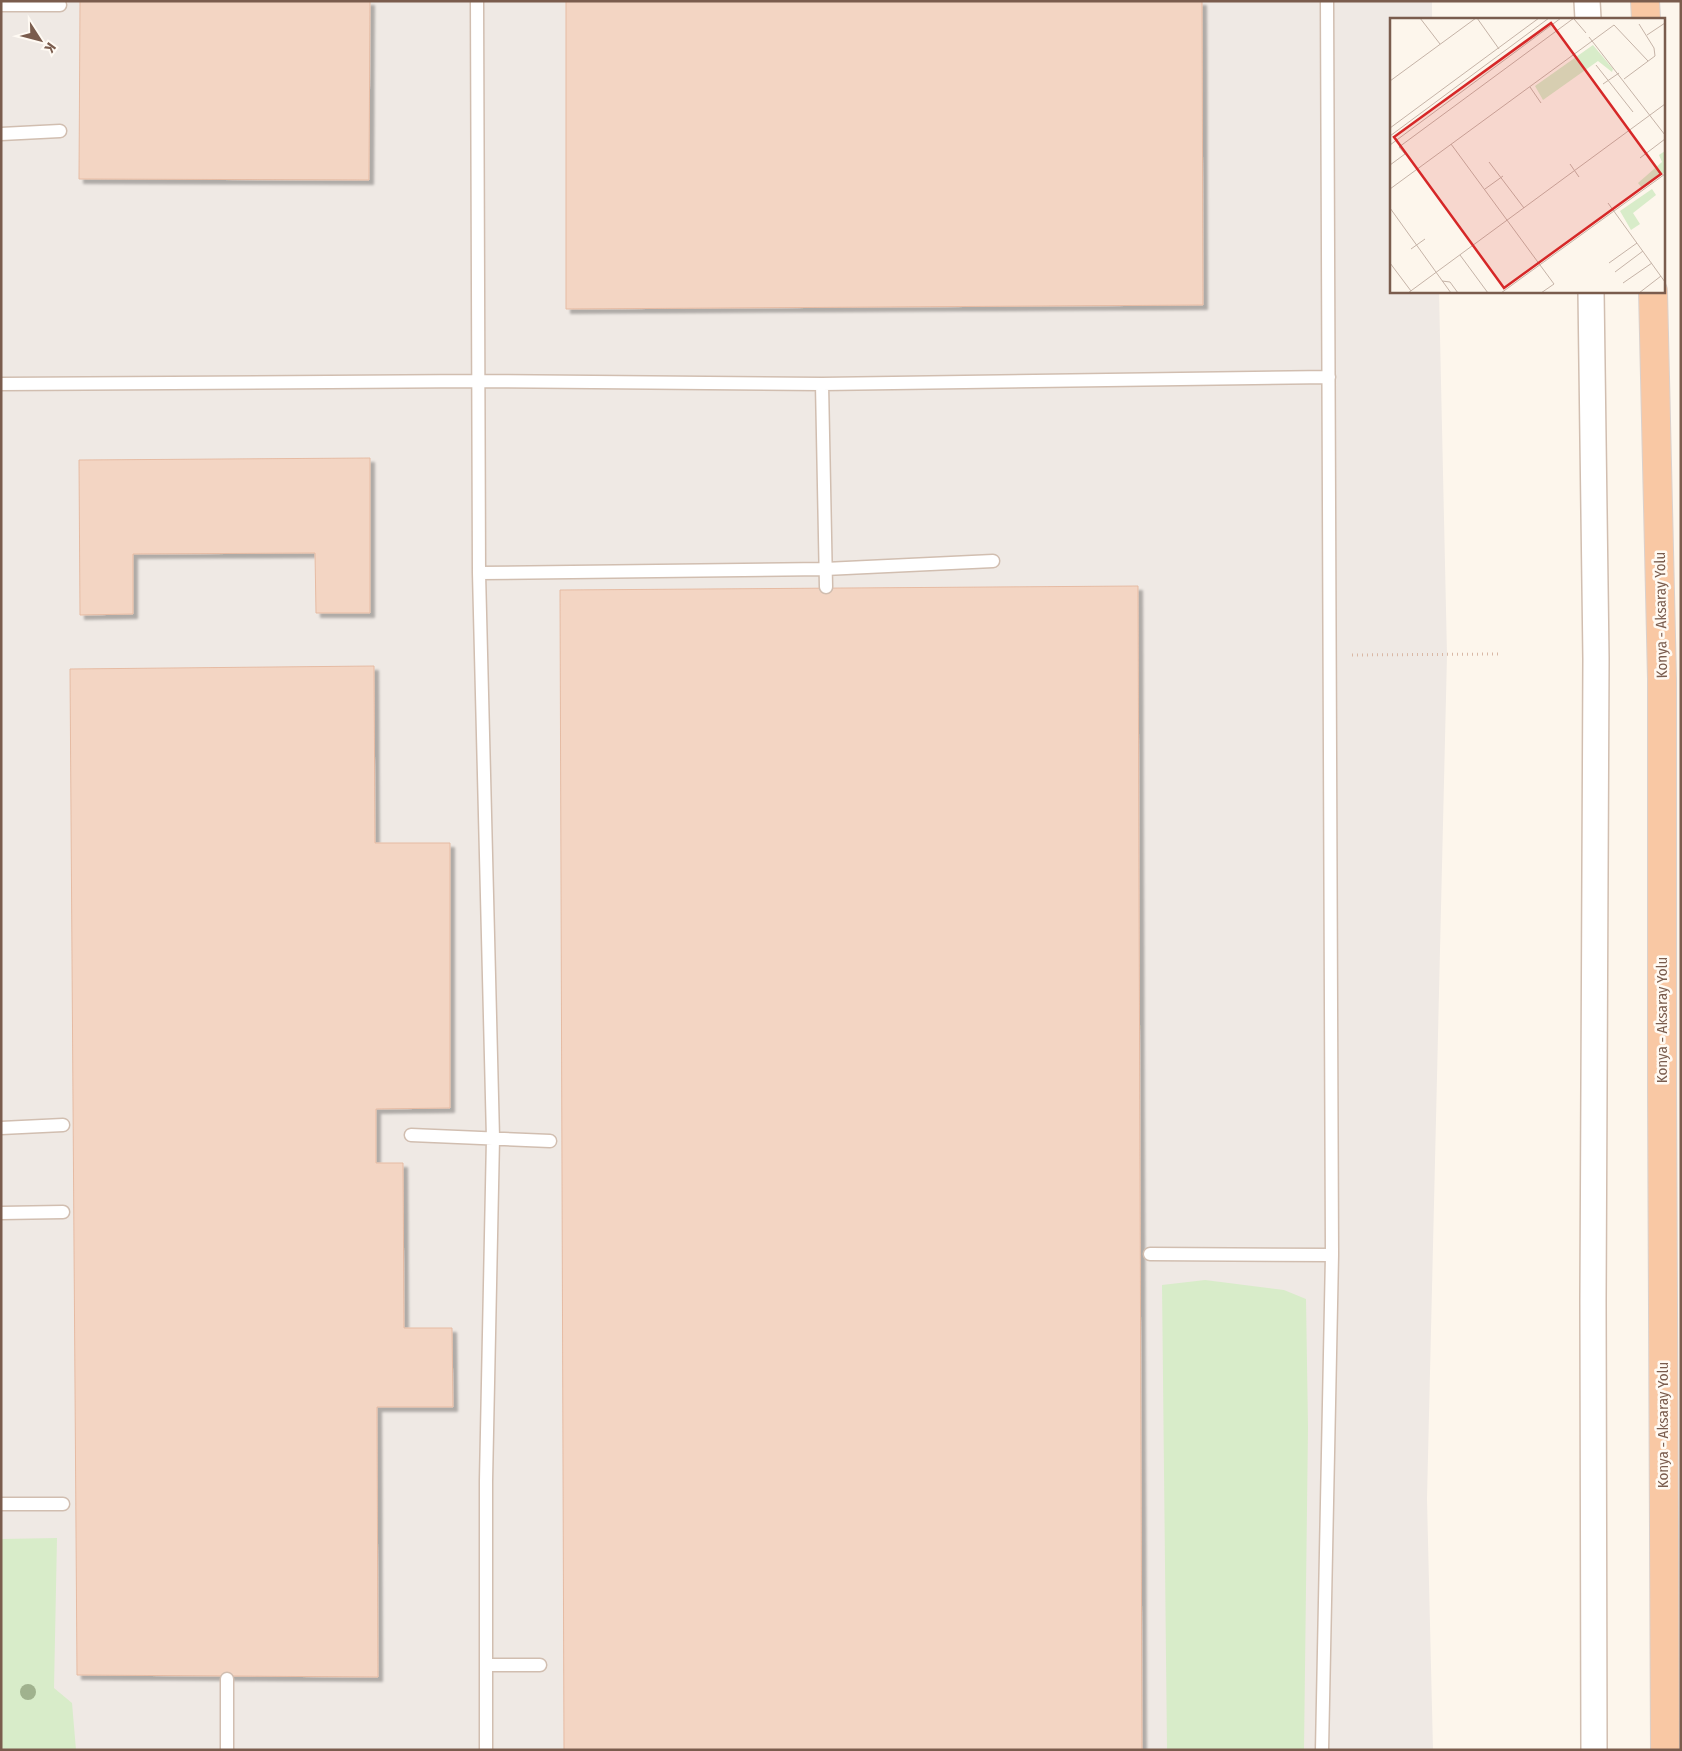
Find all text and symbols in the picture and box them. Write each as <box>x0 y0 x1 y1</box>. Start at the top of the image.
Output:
north arrow <box>15 15 65 65</box>
inset map <box>1390 18 1664 292</box>
text: K <box>40 39 59 56</box>
street label: Konya - Aksaray Yolu <box>1651 552 1671 678</box>
street label: Konya - Aksaray Yolu <box>1653 957 1671 1083</box>
street label: Konya - Aksaray Yolu <box>1654 1362 1672 1488</box>

